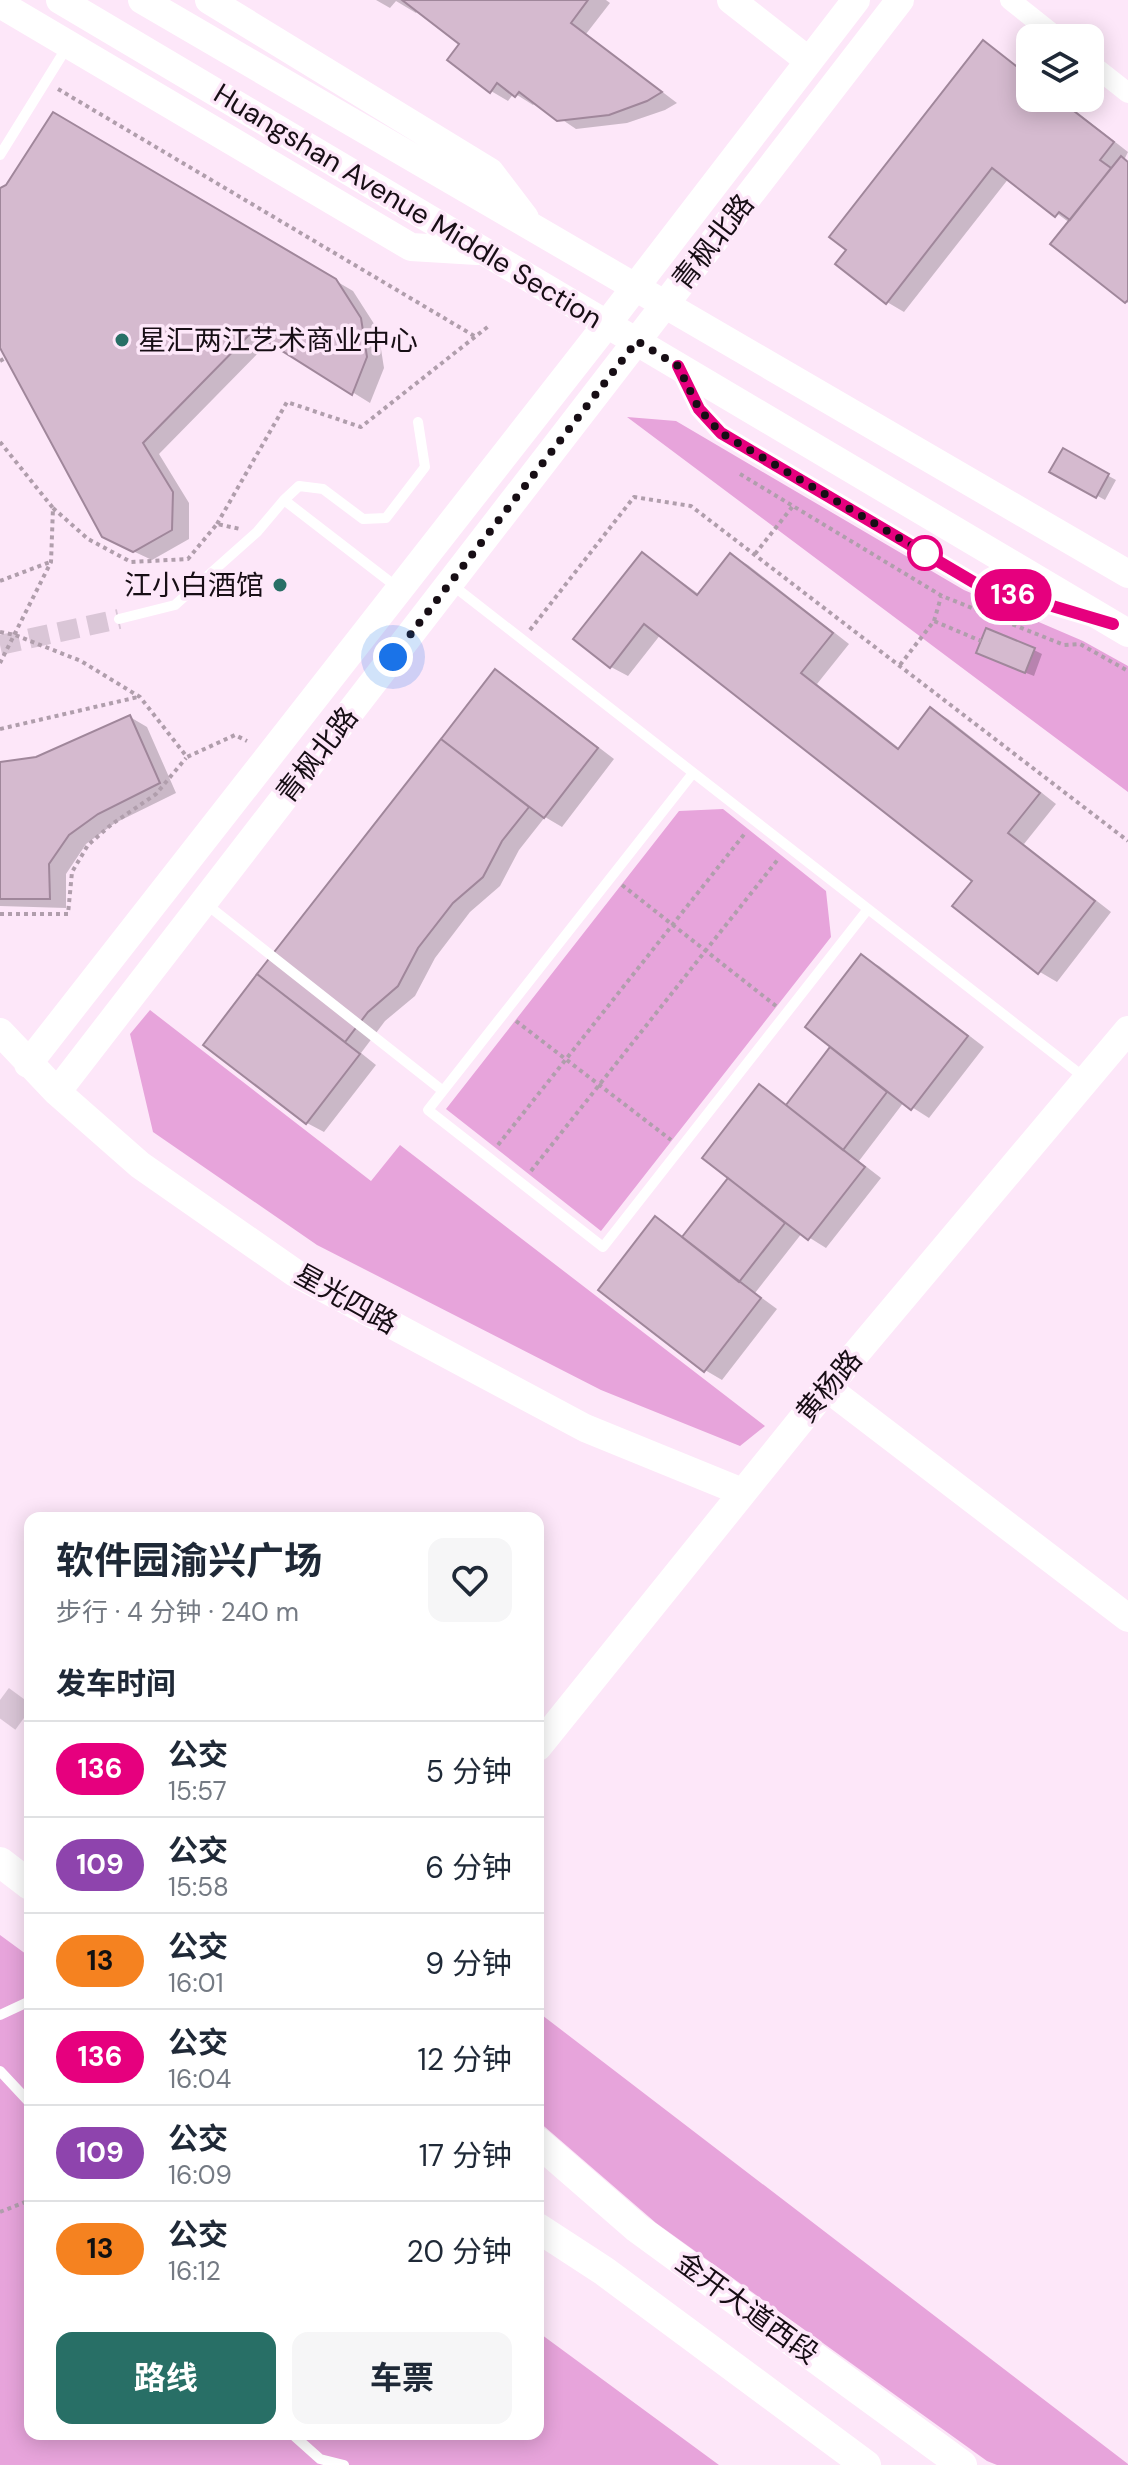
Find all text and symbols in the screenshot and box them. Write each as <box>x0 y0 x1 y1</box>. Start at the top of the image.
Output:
map controls <box>1016 24 1104 112</box>
button: layers <box>1016 24 1104 112</box>
street label: Huangshan Avenue Middle Section <box>207 75 609 337</box>
street label: 青枫北路 <box>664 186 762 298</box>
place label: 星汇两江艺术商业中心 <box>138 322 418 359</box>
marker: 星汇两江艺术商业中心 <box>113 331 131 349</box>
unlabelled marker <box>908 536 942 570</box>
place label: 江小白酒馆 <box>124 567 264 604</box>
line badge: 136 <box>967 569 1059 621</box>
marker: 江小白酒馆 <box>271 576 289 594</box>
text: 136 <box>991 576 1035 613</box>
your location <box>373 637 413 677</box>
street label: 青枫北路 <box>268 699 366 811</box>
street label: 星光四路 <box>288 1256 404 1342</box>
street label: 黄杨路 <box>788 1342 870 1430</box>
text: 软件园渝兴广场 <box>56 1536 322 1586</box>
button: heart <box>428 1538 512 1622</box>
text: 步行 · 4 分钟 · 240 m <box>56 1595 299 1629</box>
text: 发车时间 <box>56 1664 176 1703</box>
text: 公交 <box>168 1735 228 1774</box>
text: 136 <box>78 1750 122 1787</box>
text: 5 分钟 <box>426 1752 512 1791</box>
text: 15:57 <box>168 1774 227 1808</box>
text: 公交 <box>168 1831 228 1870</box>
text: 109 <box>76 1846 124 1883</box>
text: 6 分钟 <box>425 1848 512 1887</box>
text: 15:58 <box>168 1870 229 1904</box>
text: 公交 <box>168 1927 228 1966</box>
text: 13 <box>86 1942 114 1979</box>
text: 9 分钟 <box>425 1944 512 1983</box>
text: 16:01 <box>168 1966 224 2000</box>
text: 公交 <box>168 2023 228 2062</box>
text: 136 <box>78 2038 122 2075</box>
text: 12 分钟 <box>417 2040 512 2079</box>
text: 16:04 <box>168 2062 231 2096</box>
text: 公交 <box>168 2119 228 2158</box>
text: 109 <box>76 2134 124 2171</box>
text: 17 分钟 <box>419 2136 512 2175</box>
text: 16:09 <box>168 2158 232 2192</box>
text: 公交 <box>168 2215 228 2254</box>
text: 13 <box>86 2230 114 2267</box>
text: 20 分钟 <box>407 2232 512 2271</box>
street label: 金开大道西段 <box>668 2244 826 2372</box>
text: 16:12 <box>168 2254 221 2288</box>
button: 路线 <box>56 2332 276 2424</box>
button: 车票 <box>292 2332 512 2424</box>

